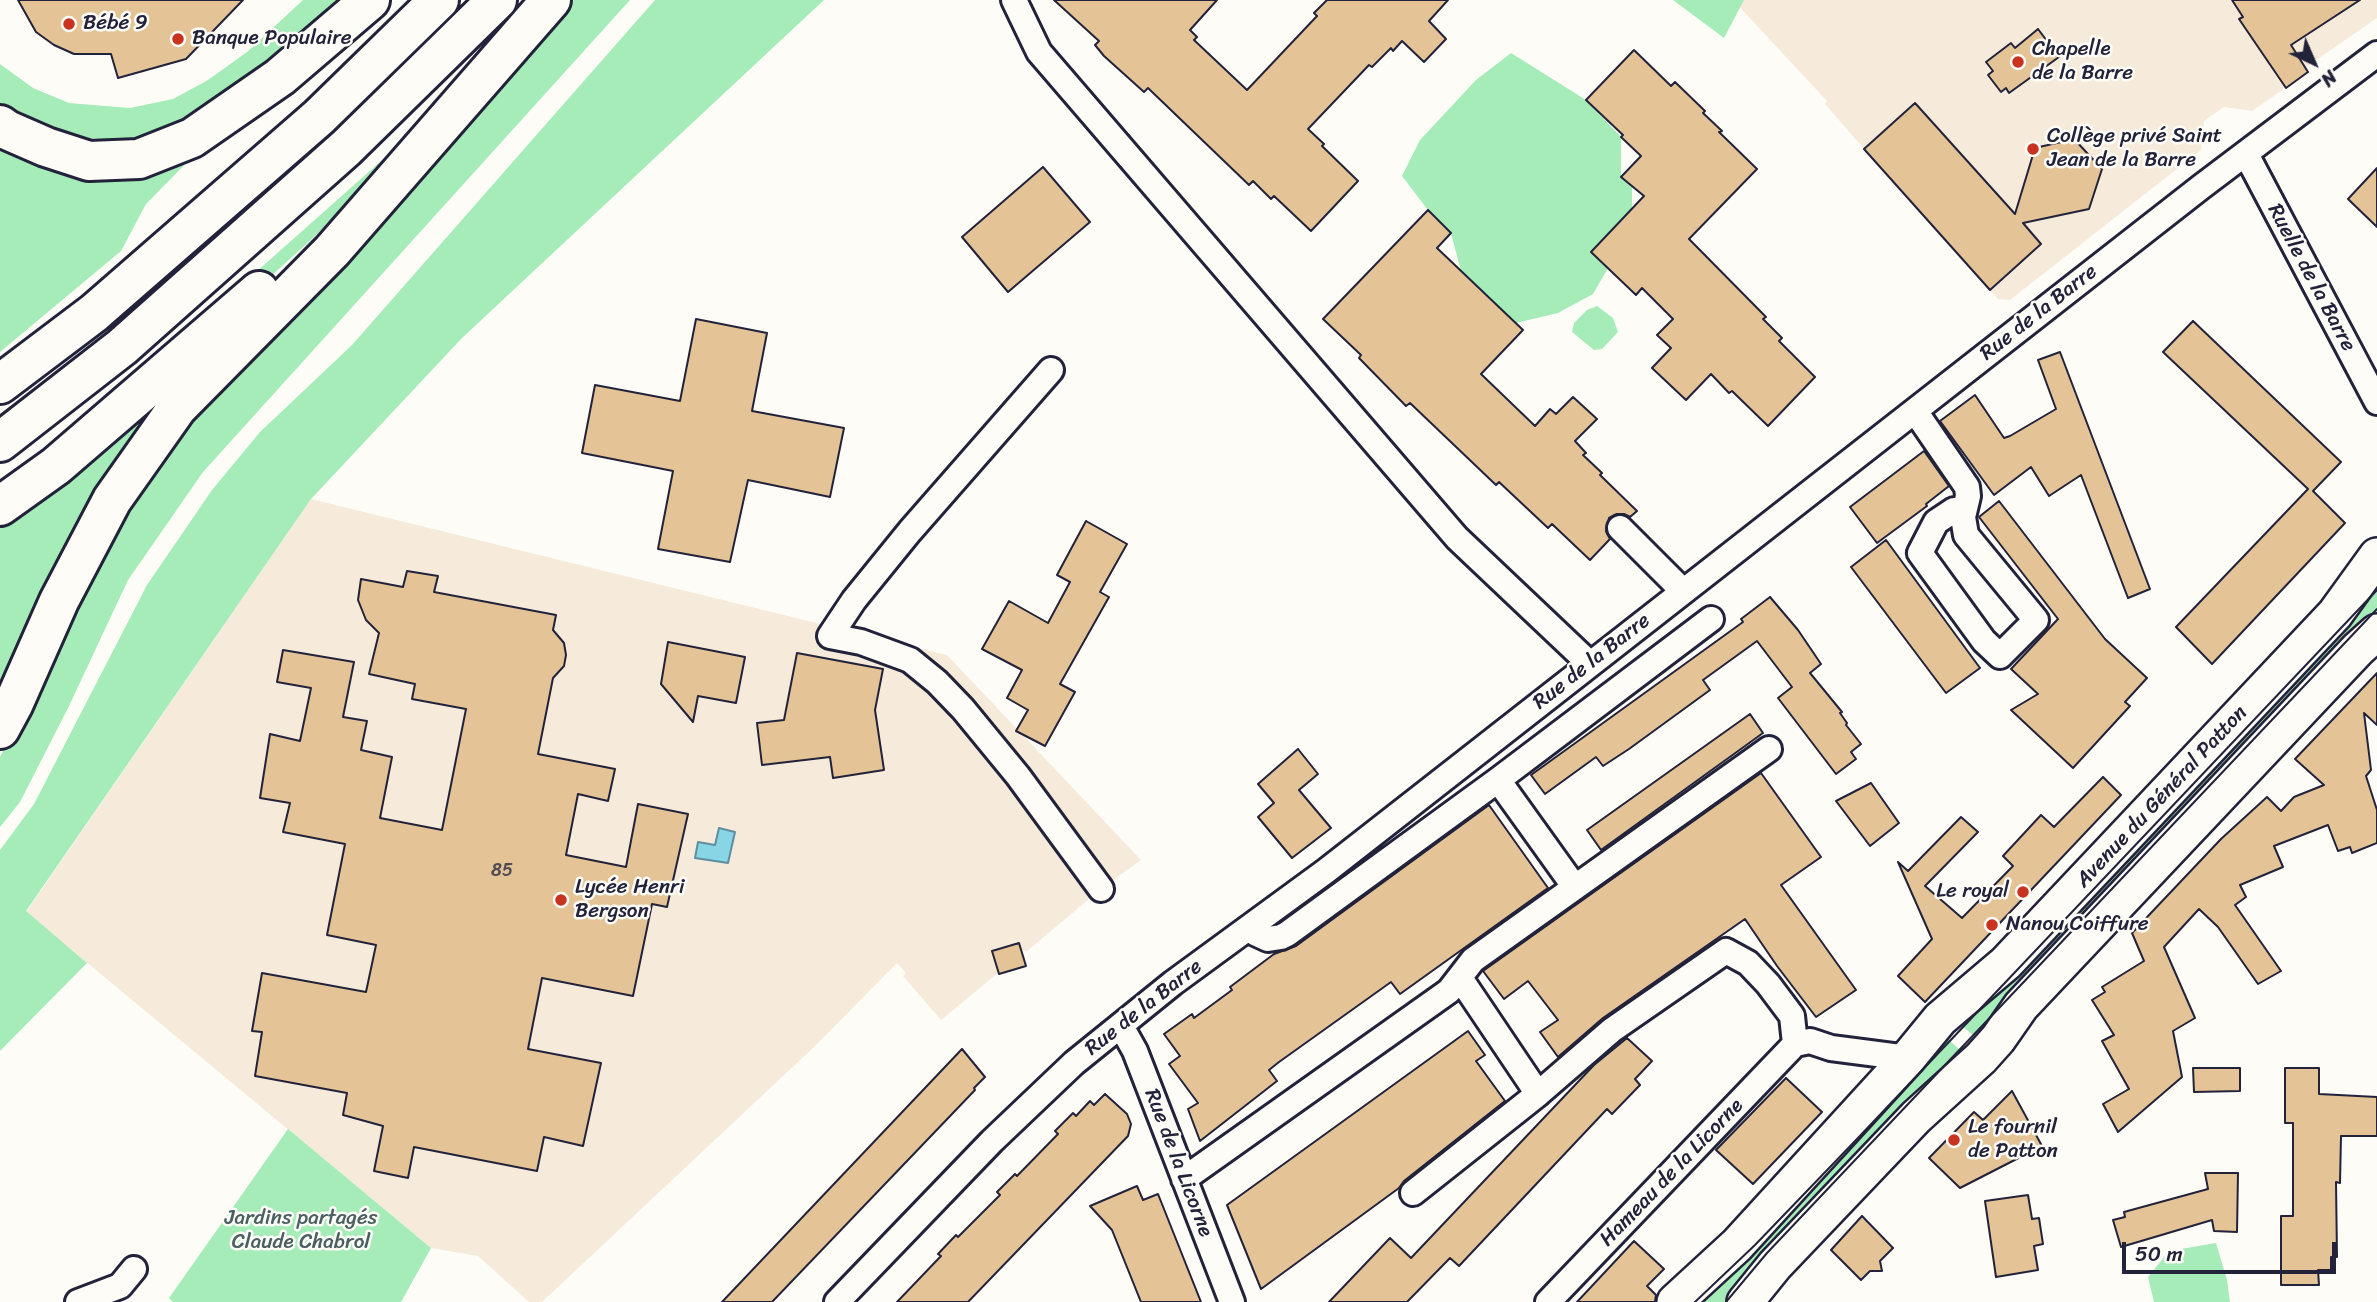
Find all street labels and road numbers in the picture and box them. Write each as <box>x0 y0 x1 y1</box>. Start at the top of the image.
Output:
street label: Ruelle de la Barre <box>2262 200 2360 356</box>
street label: Rue de la Barre <box>1976 260 2102 366</box>
street label: Rue de la Barre <box>1529 609 1655 715</box>
street label: Avenue du Général Patton <box>2071 701 2253 893</box>
street label: Rue de la Barre <box>1081 955 1207 1061</box>
street label: Rue de la Licorne <box>1138 1086 1218 1240</box>
street label: Hameau de la Licorne <box>1595 1094 1749 1252</box>

